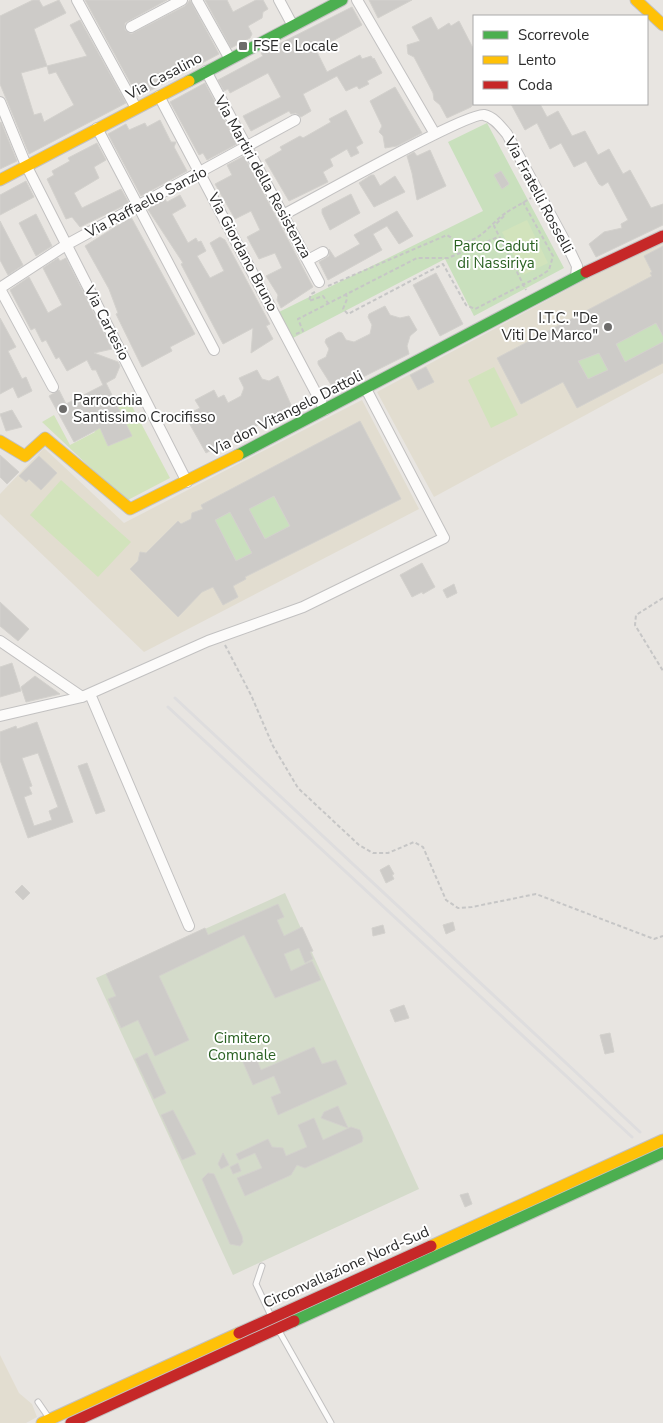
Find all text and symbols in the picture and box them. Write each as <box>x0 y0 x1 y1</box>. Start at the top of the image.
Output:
legend <box>473 15 648 105</box>
text: Scorrevole <box>518 25 589 45</box>
place label: FSE e Locale <box>253 36 338 56</box>
marker: FSE e Locale <box>237 40 249 52</box>
street label: Via Casalino <box>122 48 206 105</box>
text: Lento <box>518 50 556 70</box>
text: Coda <box>518 75 553 95</box>
street label: Via Martiri della Resistenza <box>209 91 316 262</box>
street label: Via Fratelli Rosselli <box>499 132 578 257</box>
street label: Via Raffaello Sanzio <box>81 162 210 243</box>
street label: Via Giordano Bruno <box>203 188 283 315</box>
park label: Parco Caduti di Nassiriya <box>453 236 539 273</box>
street label: Via Cartesio <box>79 281 134 364</box>
place label: I.T.C. "De Viti De Marco" <box>501 308 598 345</box>
marker: I.T.C. "De Viti De Marco" <box>602 321 614 333</box>
street label: Via don Vitangelo Dattoli <box>205 366 366 461</box>
place label: Parrocchia Santissimo Crocifisso <box>73 390 216 427</box>
marker: Parrocchia Santissimo Crocifisso <box>57 403 69 415</box>
park label: Cimitero Comunale <box>208 1028 276 1065</box>
street label: Circonvallazione Nord-Sud <box>260 1221 432 1313</box>

